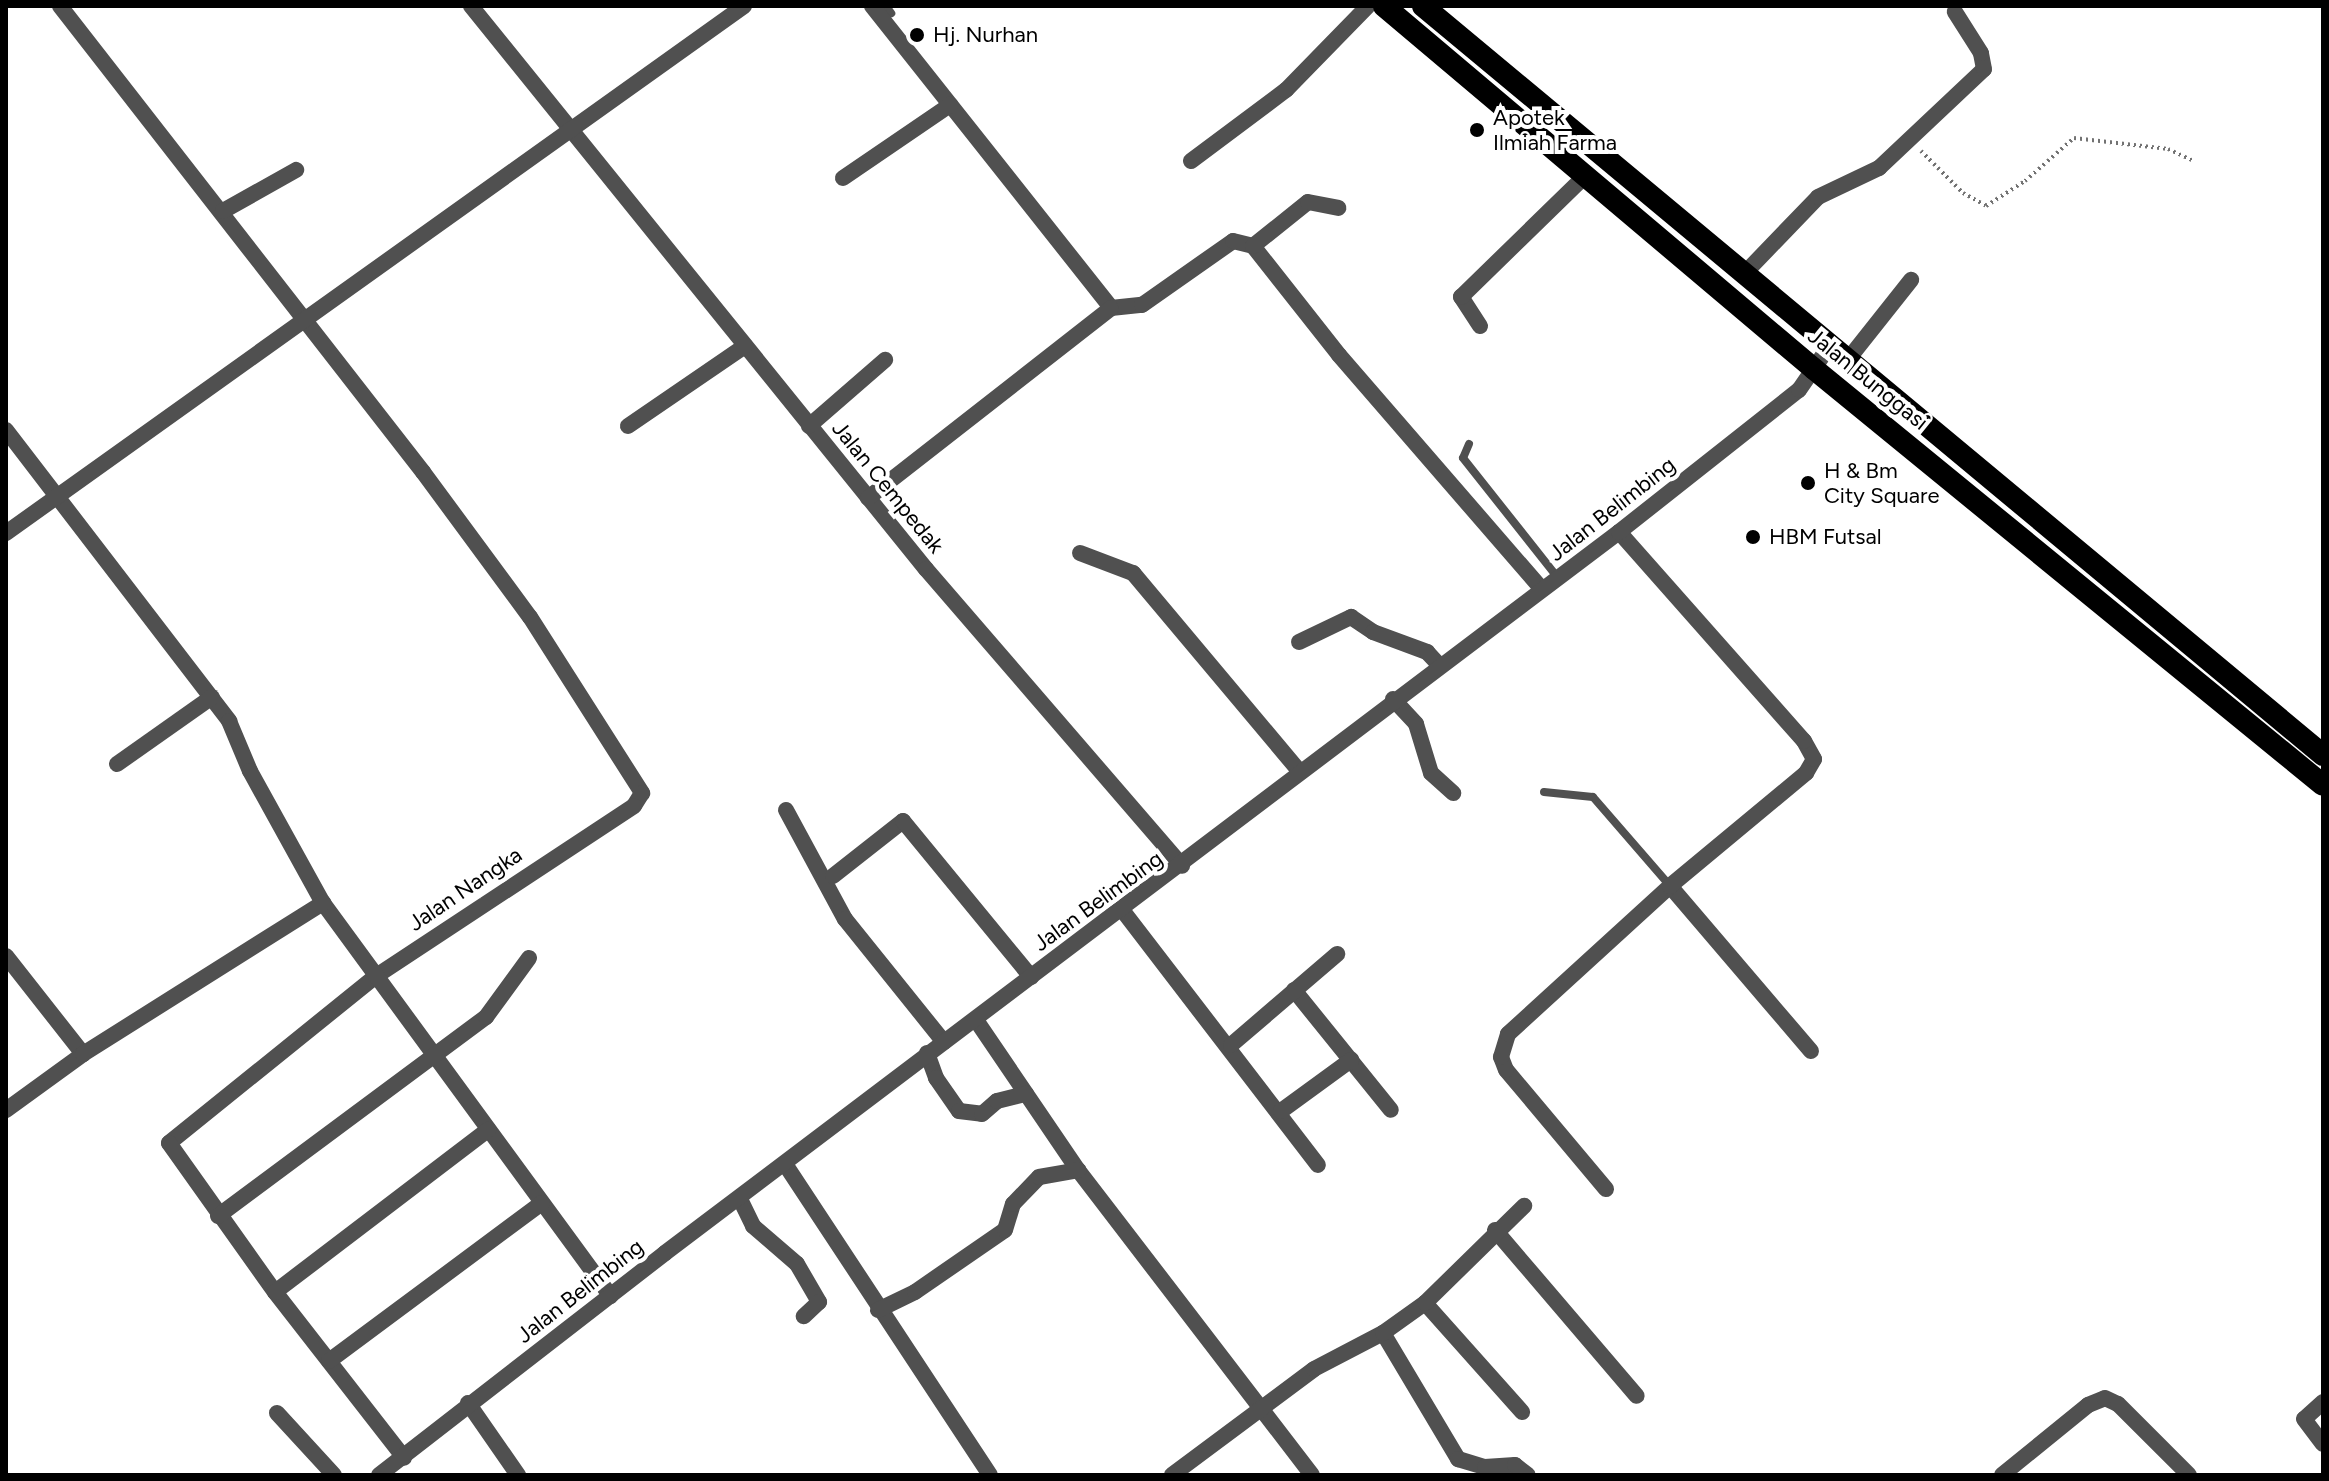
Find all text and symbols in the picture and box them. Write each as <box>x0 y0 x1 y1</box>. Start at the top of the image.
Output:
place label: Hj. Nurhan <box>933 22 1038 48</box>
marker: Hj. Nurhan <box>908 26 926 44</box>
place label: Apotek Ilmiah Farma <box>1493 104 1617 156</box>
marker: Apotek Ilmiah Farma <box>1468 121 1486 139</box>
street label: Jalan Bunggasi <box>1803 323 1933 435</box>
street label: Jalan Cempedak <box>827 415 949 559</box>
street label: Jalan Belimbing <box>1543 451 1681 567</box>
place label: H & Bm City Square <box>1824 457 1939 508</box>
marker: H & Bm City Square <box>1799 474 1817 492</box>
place label: HBM Futsal <box>1769 524 1882 550</box>
marker: HBM Futsal <box>1744 528 1762 546</box>
street label: Jalan Nangka <box>403 841 527 937</box>
street label: Jalan Belimbing <box>1028 845 1168 957</box>
street label: Jalan Belimbing <box>511 1233 649 1349</box>

